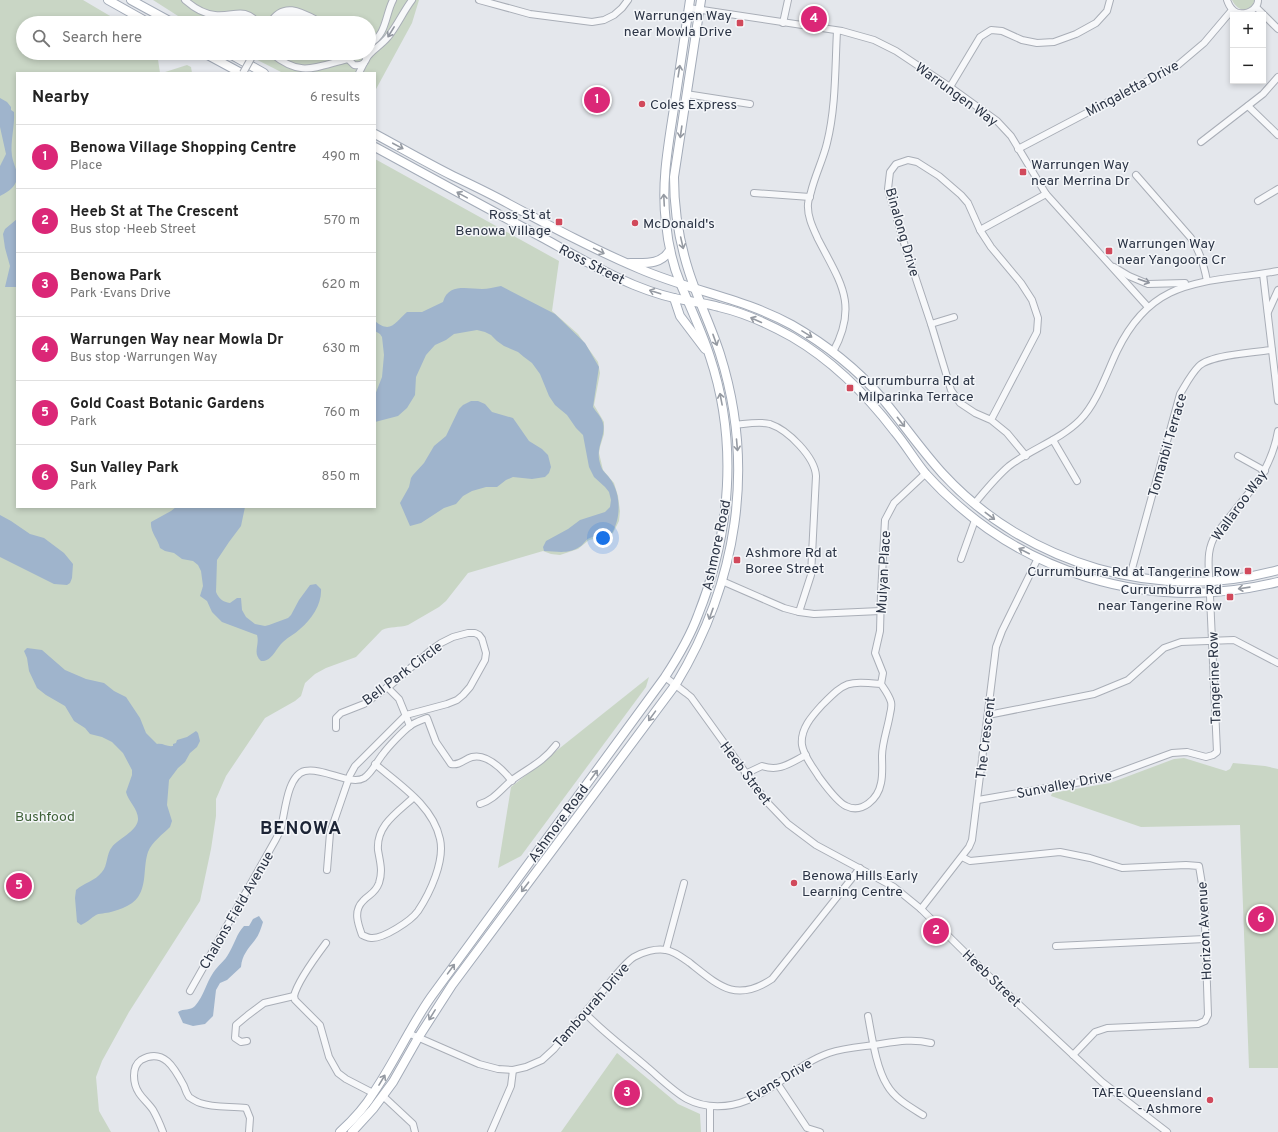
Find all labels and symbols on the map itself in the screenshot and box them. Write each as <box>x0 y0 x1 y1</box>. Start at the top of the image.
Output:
pin: 4 <box>801 4 827 34</box>
place label: Warrungen Way near Mowla Drive <box>624 8 732 41</box>
marker: Warrungen Way near Mowla Drive <box>735 18 745 28</box>
one-way arrow <box>387 26 395 38</box>
street label: Mingaletta Drive <box>1083 58 1182 121</box>
street label: Warrungen Way <box>911 59 1001 131</box>
one-way arrow <box>675 65 683 78</box>
pin: 1 <box>584 85 610 115</box>
place label: Coles Express <box>650 97 737 114</box>
marker: Coles Express <box>637 99 647 109</box>
one-way arrow <box>677 126 685 139</box>
one-way arrow <box>392 143 404 151</box>
place label: Warrungen Way near Merrina Dr <box>1031 157 1130 190</box>
marker: Warrungen Way near Merrina Dr <box>1018 167 1028 177</box>
street label: Binalong Drive <box>881 186 922 279</box>
one-way arrow <box>457 190 469 198</box>
one-way arrow <box>661 194 668 207</box>
place label: Ross St at Benowa Village <box>455 207 551 240</box>
place label: McDonald's <box>643 216 715 233</box>
marker: Ross St at Benowa Village <box>554 217 564 227</box>
marker: McDonald's <box>630 218 640 228</box>
one-way arrow <box>678 236 686 249</box>
place label: Warrungen Way near Yangoora Cr <box>1117 236 1226 269</box>
street label: Ross Street <box>556 242 627 289</box>
marker: Warrungen Way near Yangoora Cr <box>1104 246 1114 256</box>
one-way arrow <box>593 248 605 255</box>
one-way arrow <box>1138 278 1150 286</box>
one-way arrow <box>648 288 661 295</box>
one-way arrow <box>751 315 763 323</box>
one-way arrow <box>801 330 812 338</box>
one-way arrow <box>711 333 719 345</box>
place label: Currumburra Rd at Milparinka Terrace <box>858 373 975 406</box>
marker: Currumburra Rd at Milparinka Terrace <box>845 383 855 393</box>
street label: Tomanbil Terrace <box>1146 392 1191 499</box>
one-way arrow <box>717 393 725 406</box>
one-way arrow <box>897 417 905 428</box>
one-way arrow <box>734 438 741 451</box>
street label: Wallaroo Way <box>1209 467 1272 545</box>
street label: Ashmore Road <box>700 498 735 592</box>
one-way arrow <box>985 512 996 520</box>
your location <box>593 528 613 548</box>
street label: Mulyan Place <box>874 530 895 614</box>
place label: Ashmore Rd at Boree Street <box>745 545 837 578</box>
one-way arrow <box>1018 547 1030 554</box>
marker: Ashmore Rd at Boree Street <box>732 555 742 565</box>
place label: Currumburra Rd at Tangerine Row <box>1027 564 1240 581</box>
marker: Currumburra Rd at Tangerine Row <box>1243 566 1253 576</box>
place label: Currumburra Rd near Tangerine Row <box>1098 582 1222 615</box>
one-way arrow <box>1238 585 1251 593</box>
marker: Currumburra Rd near Tangerine Row <box>1225 592 1235 602</box>
one-way arrow <box>707 607 715 619</box>
street label: Tangerine Row <box>1205 631 1226 725</box>
street label: Bell Park Circle <box>360 639 446 710</box>
street label: The Crescent <box>973 696 1000 780</box>
one-way arrow <box>648 710 657 721</box>
street label: Heeb Street <box>715 739 774 809</box>
street label: Sunvalley Drive <box>1015 768 1113 803</box>
one-way arrow <box>590 769 598 780</box>
street label: Ashmore Road <box>525 782 593 866</box>
park label: Bushfood <box>15 809 75 826</box>
district label: BENOWA <box>260 818 342 841</box>
street label: Chalons Field Avenue <box>197 849 278 973</box>
place label: Benowa Hills Early Learning Centre <box>802 868 918 901</box>
pin: 5 <box>6 871 32 901</box>
marker: Benowa Hills Early Learning Centre <box>789 878 799 888</box>
street label: Horizon Avenue <box>1194 881 1217 981</box>
one-way arrow <box>521 882 529 893</box>
pin: 6 <box>1248 904 1274 934</box>
pin: 2 <box>923 916 949 946</box>
street label: Heeb Street <box>958 947 1024 1011</box>
street label: Tambourah Drive <box>550 960 634 1052</box>
one-way arrow <box>446 964 455 975</box>
one-way arrow <box>428 1009 436 1020</box>
street label: Evans Drive <box>744 1056 816 1107</box>
one-way arrow <box>378 1075 386 1086</box>
pin: 3 <box>614 1078 640 1108</box>
place label: TAFE Queensland - Ashmore <box>1092 1085 1202 1118</box>
marker: TAFE Queensland - Ashmore <box>1205 1095 1215 1105</box>

